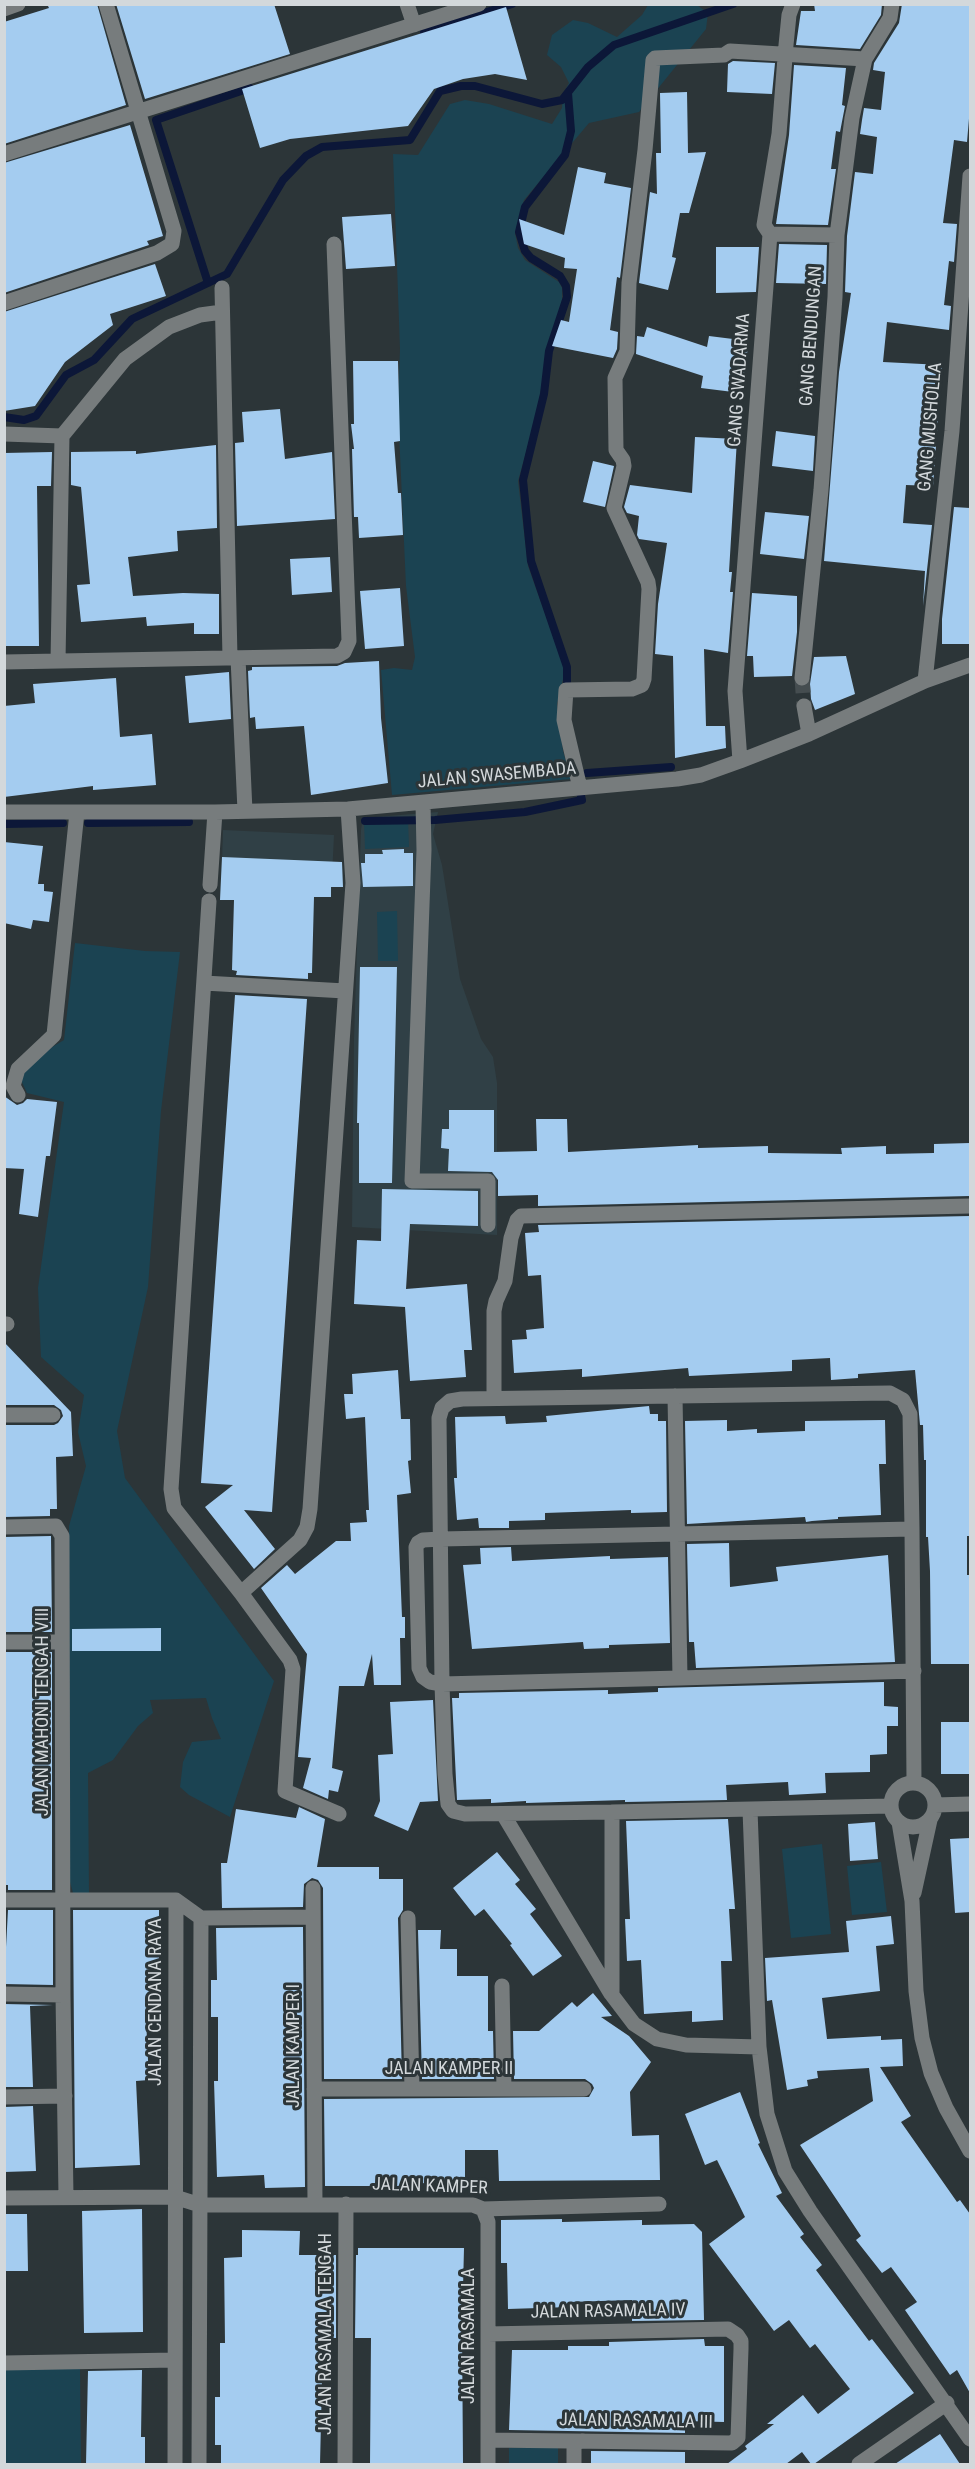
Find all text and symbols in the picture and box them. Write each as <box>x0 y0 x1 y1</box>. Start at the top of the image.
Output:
street label: GANG BENDUNGAN <box>796 265 828 407</box>
street label: GANG SWADARMA <box>725 312 755 448</box>
street label: GANG MUSHOLLA <box>915 361 947 493</box>
street label: JALAN SWASEMBADA <box>417 758 577 794</box>
street label: JALAN MAHONI TENGAH VIII <box>32 1608 54 1816</box>
street label: JALAN CENDANA RAYA <box>145 1918 167 2086</box>
street label: JALAN KAMPER I <box>283 1984 305 2108</box>
street label: JALAN KAMPER II <box>385 2058 513 2080</box>
street label: JALAN KAMPER <box>372 2174 488 2200</box>
street label: JALAN RASAMALA TENGAH <box>315 2233 337 2435</box>
street label: JALAN RASAMALA <box>458 2268 480 2404</box>
street label: JALAN RASAMALA IV <box>530 2300 686 2324</box>
street label: JALAN RASAMALA III <box>559 2410 713 2434</box>

